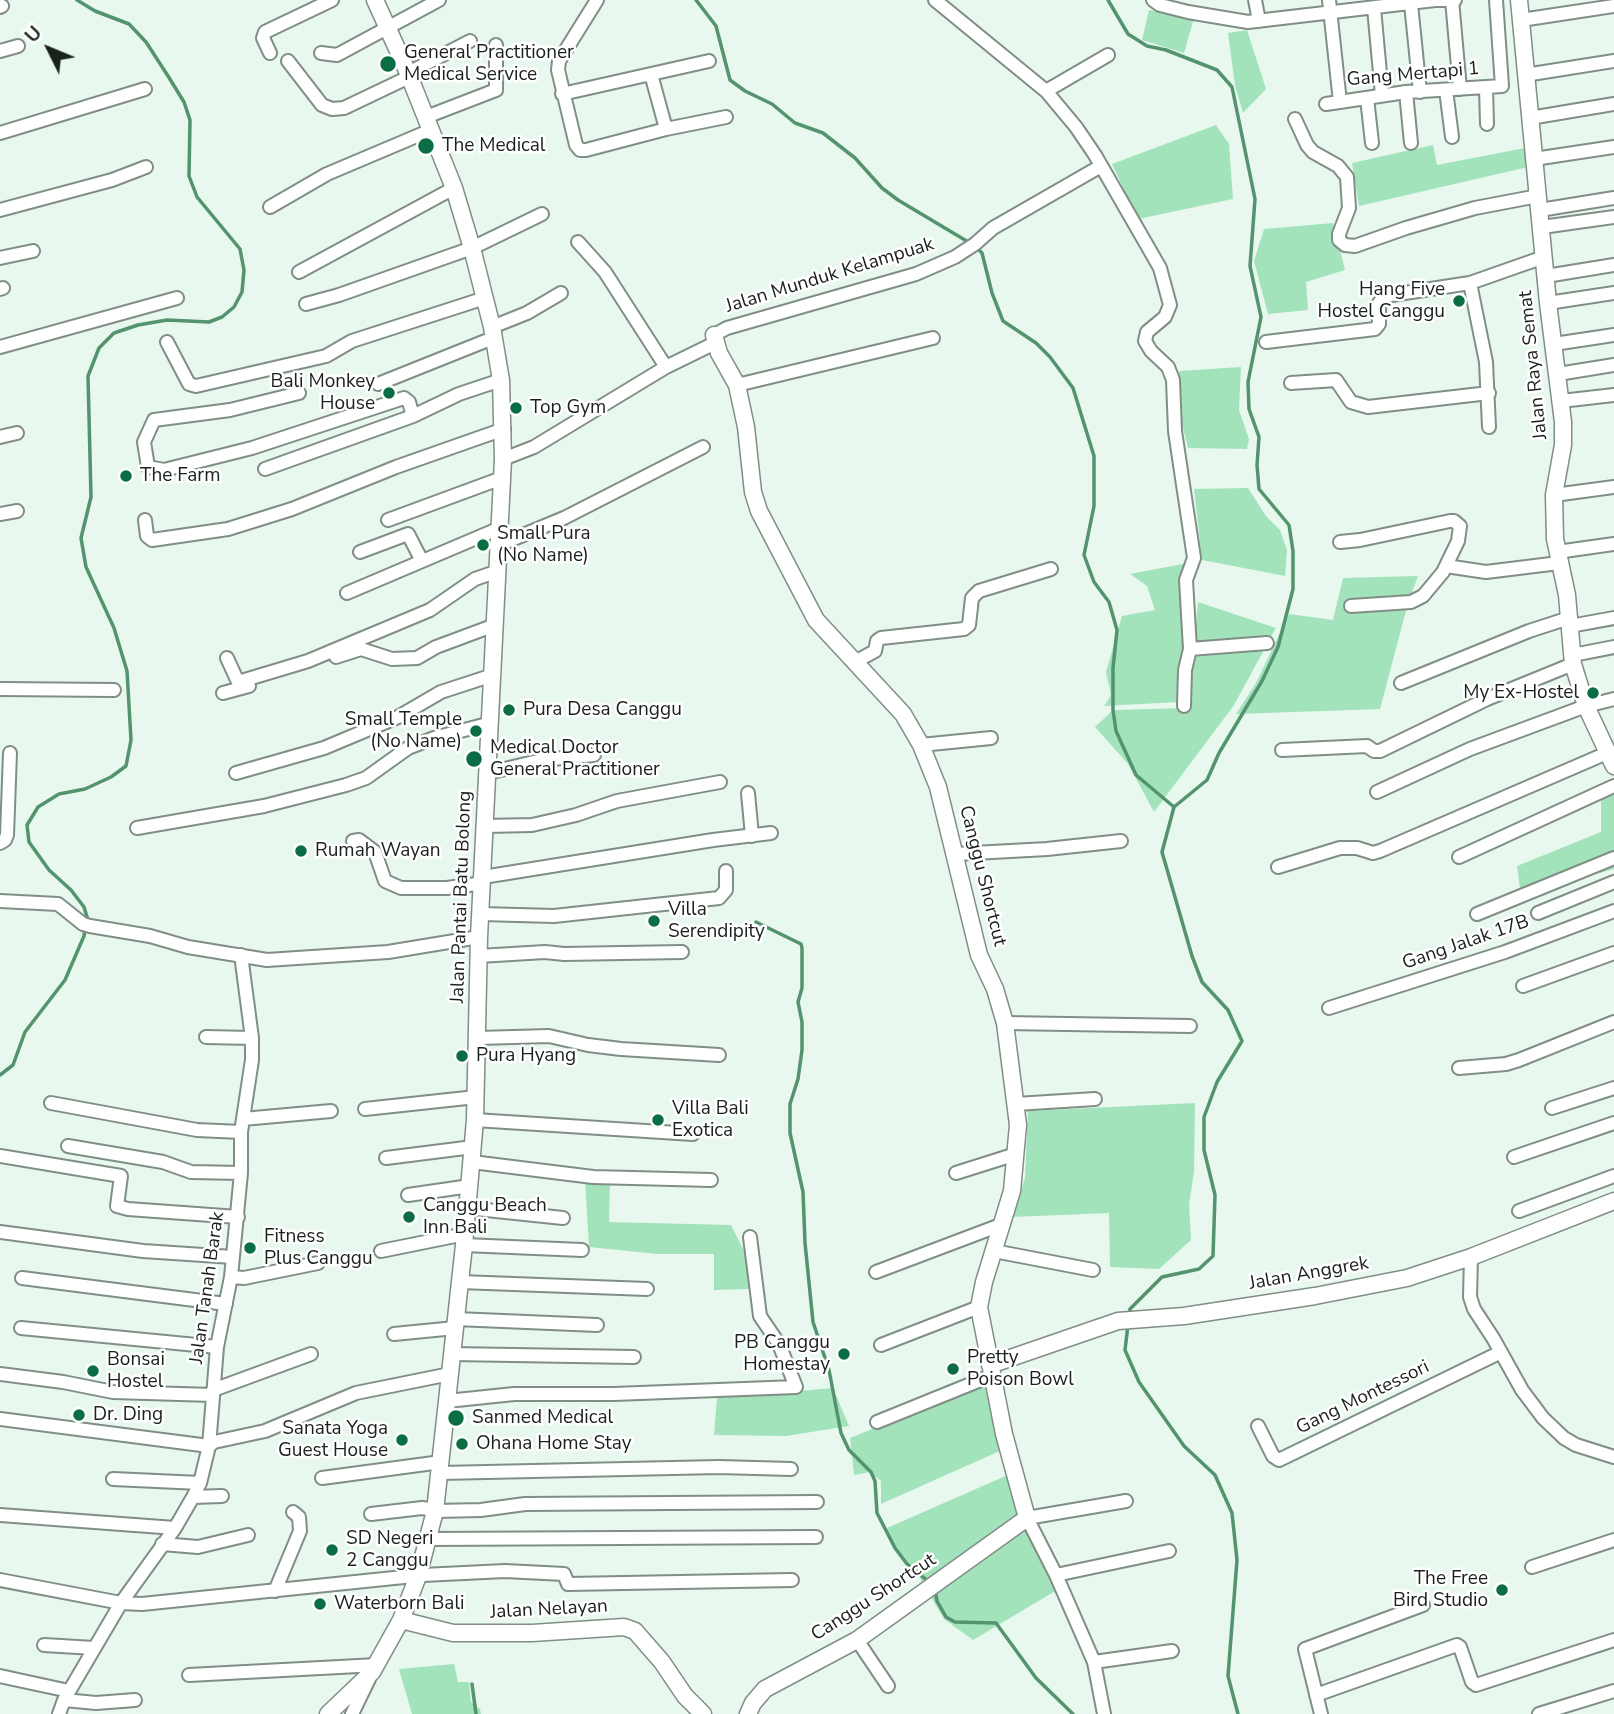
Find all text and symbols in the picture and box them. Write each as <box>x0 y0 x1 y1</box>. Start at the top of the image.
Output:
north arrow <box>14 14 84 84</box>
text: U <box>19 21 48 49</box>
place label: General Practitioner Medical Service <box>404 42 574 86</box>
marker: General Practitioner Medical Service <box>378 54 398 74</box>
street label: Gang Mertapi 1 <box>1346 58 1480 92</box>
place label: The Medical <box>442 135 545 157</box>
marker: The Medical <box>416 136 436 156</box>
street label: Jalan Munduk Kelampuak <box>723 233 937 319</box>
place label: Hang Five Hostel Canggu <box>1317 279 1445 323</box>
street label: Jalan Raya Semat <box>1515 289 1553 441</box>
marker: Hang Five Hostel Canggu <box>1451 293 1467 309</box>
place label: Bali Monkey House <box>271 371 375 415</box>
marker: Bali Monkey House <box>381 385 397 401</box>
place label: Top Gym <box>530 397 606 419</box>
marker: Top Gym <box>508 400 524 416</box>
place label: The Farm <box>140 465 220 487</box>
marker: The Farm <box>118 468 134 484</box>
place label: Small Pura (No Name) <box>497 523 590 567</box>
marker: Small Pura (No Name) <box>475 537 491 553</box>
place label: My Ex-Hostel <box>1463 682 1579 704</box>
marker: My Ex-Hostel <box>1585 685 1601 701</box>
place label: Pura Desa Canggu <box>523 699 682 721</box>
marker: Pura Desa Canggu <box>501 702 517 718</box>
place label: Small Temple (No Name) <box>345 709 462 753</box>
marker: Small Temple (No Name) <box>468 723 484 739</box>
place label: Medical Doctor General Practitioner <box>490 737 660 781</box>
marker: Medical Doctor General Practitioner <box>464 749 484 769</box>
street label: Jalan Pantai Batu Bolong <box>447 790 477 1004</box>
street label: Canggu Shortcut <box>954 803 1010 949</box>
place label: Rumah Wayan <box>315 840 441 862</box>
marker: Rumah Wayan <box>293 843 309 859</box>
place label: Villa Serendipity <box>668 899 765 943</box>
street label: Gang Jalak 17B <box>1400 911 1532 975</box>
marker: Villa Serendipity <box>646 913 662 929</box>
place label: Pura Hyang <box>476 1045 576 1067</box>
marker: Pura Hyang <box>454 1048 470 1064</box>
place label: Villa Bali Exotica <box>672 1098 749 1142</box>
marker: Villa Bali Exotica <box>650 1112 666 1128</box>
place label: Canggu Beach Inn Bali <box>423 1195 547 1239</box>
marker: Canggu Beach Inn Bali <box>401 1209 417 1225</box>
street label: Jalan Tanah Barak <box>186 1210 230 1366</box>
place label: Fitness Plus Canggu <box>264 1226 373 1270</box>
marker: Fitness Plus Canggu <box>242 1240 258 1256</box>
street label: Jalan Anggrek <box>1248 1252 1370 1296</box>
place label: PB Canggu Homestay <box>734 1332 830 1376</box>
marker: PB Canggu Homestay <box>836 1346 852 1362</box>
place label: Pretty Poison Bowl <box>967 1347 1074 1391</box>
place label: Bonsai Hostel <box>107 1349 165 1393</box>
street label: Gang Montessori <box>1293 1356 1433 1440</box>
marker: Pretty Poison Bowl <box>945 1361 961 1377</box>
marker: Bonsai Hostel <box>85 1363 101 1379</box>
place label: Dr. Ding <box>93 1404 163 1426</box>
marker: Dr. Ding <box>71 1407 87 1423</box>
place label: Sanmed Medical <box>472 1407 613 1429</box>
marker: Sanmed Medical <box>446 1408 466 1428</box>
place label: Sanata Yoga Guest House <box>278 1418 388 1462</box>
marker: Sanata Yoga Guest House <box>394 1432 410 1448</box>
place label: Ohana Home Stay <box>476 1433 631 1455</box>
marker: Ohana Home Stay <box>454 1436 470 1452</box>
place label: SD Negeri 2 Canggu <box>346 1528 433 1572</box>
marker: SD Negeri 2 Canggu <box>324 1542 340 1558</box>
street label: Canggu Shortcut <box>807 1549 941 1647</box>
place label: The Free Bird Studio <box>1393 1568 1488 1612</box>
marker: The Free Bird Studio <box>1494 1582 1510 1598</box>
place label: Waterborn Bali <box>334 1593 464 1615</box>
marker: Waterborn Bali <box>312 1596 328 1612</box>
street label: Jalan Nelayan <box>490 1596 608 1624</box>

